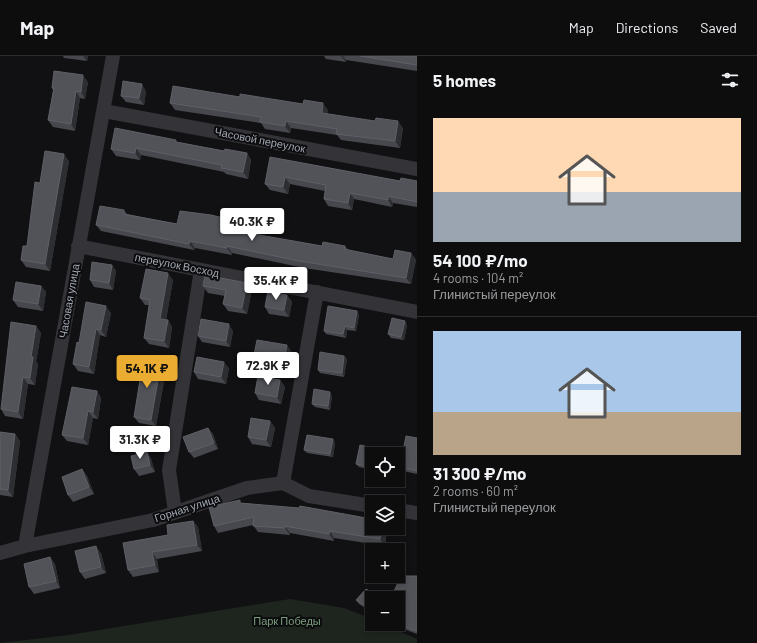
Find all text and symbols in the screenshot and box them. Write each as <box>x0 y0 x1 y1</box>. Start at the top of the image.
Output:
text: Map <box>20 16 54 39</box>
text: Map <box>569 19 594 36</box>
text: Directions <box>616 19 678 36</box>
text: Saved <box>700 19 737 36</box>
icon: filters <box>719 69 741 91</box>
text: 5 homes <box>433 70 496 90</box>
street label: Часовой переулок <box>214 124 307 155</box>
icon: home <box>551 144 623 216</box>
pin: 40.3K ₽ <box>215 208 289 242</box>
text: 40.3K ₽ <box>229 213 275 229</box>
street label: переулок Восход <box>134 250 221 279</box>
text: 54 100 ₽/mo <box>433 250 528 270</box>
street label: Часовая улица <box>56 262 82 339</box>
pin: 35.4K ₽ <box>239 267 313 301</box>
text: 4 rooms · 104 m² <box>433 270 523 286</box>
text: 35.4K ₽ <box>253 272 299 288</box>
text: Глинистый переулок <box>433 286 556 302</box>
pin: 72.9K ₽ <box>231 352 305 386</box>
pin: 54.1K ₽ <box>110 355 184 389</box>
text: 72.9K ₽ <box>246 357 290 373</box>
icon: home <box>551 357 623 429</box>
text: 54.1K ₽ <box>126 360 168 376</box>
pin: 31.3K ₽ <box>103 426 177 460</box>
text: 31.3K ₽ <box>119 431 161 447</box>
map controls <box>365 447 405 631</box>
button: locate <box>365 447 405 487</box>
text: 31 300 ₽/mo <box>433 463 527 483</box>
text: 2 rooms · 60 m² <box>433 483 518 499</box>
street label: Горная улица <box>152 491 222 524</box>
button: layers <box>365 495 405 535</box>
text: Глинистый переулок <box>433 499 556 515</box>
button: + <box>365 543 405 583</box>
button: − <box>365 591 405 631</box>
park label: Парк Победы <box>253 614 321 627</box>

